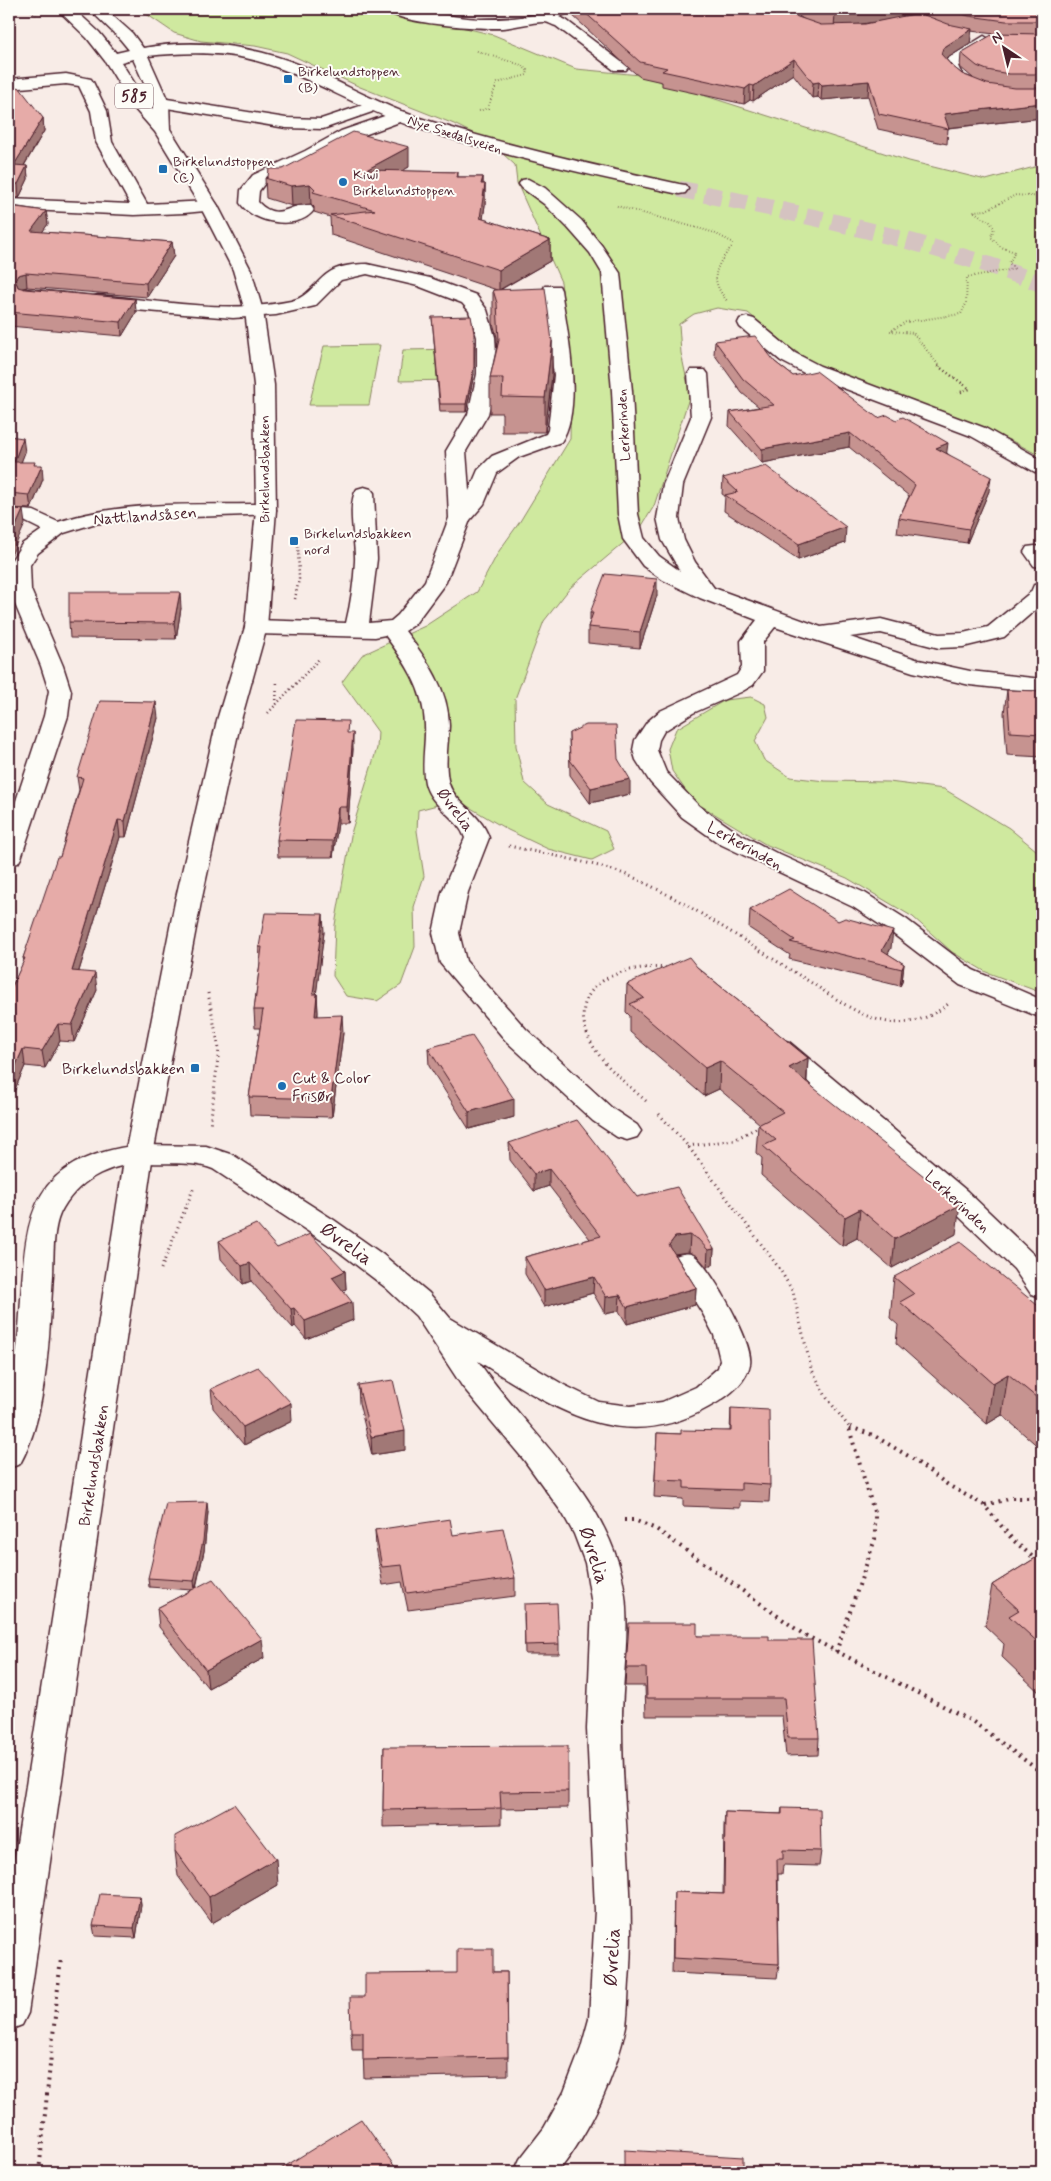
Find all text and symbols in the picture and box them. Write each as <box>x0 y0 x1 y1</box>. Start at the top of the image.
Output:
north arrow <box>978 22 1028 72</box>
text: N <box>988 28 1006 48</box>
place label: Birkelundstoppen (B) <box>298 63 400 97</box>
marker: Birkelundstoppen (B) <box>282 73 294 85</box>
road number: 585 <box>115 84 153 108</box>
street label: Nye Sædalsveien <box>405 111 504 159</box>
place label: Birkelundstoppen (C) <box>173 153 275 187</box>
marker: Birkelundstoppen (C) <box>157 163 169 175</box>
place label: Kiwi Birkelundstoppen <box>353 166 455 200</box>
marker: Kiwi Birkelundstoppen <box>337 176 349 188</box>
street label: Lerkerinden <box>613 388 635 462</box>
street label: Birkelundsbakken <box>256 415 274 523</box>
street label: Nattlandsåsen <box>93 502 197 531</box>
place label: Birkelundsbakken nord <box>304 525 412 559</box>
marker: Birkelundsbakken nord <box>288 535 300 547</box>
street label: Øvrelia <box>432 784 478 836</box>
street label: Lerkerinden <box>703 817 786 876</box>
place label: Birkelundsbakken <box>62 1059 185 1080</box>
marker: Birkelundsbakken <box>189 1062 201 1074</box>
place label: Cut & Color Frisør <box>292 1068 371 1107</box>
marker: Cut & Color Frisør <box>276 1080 288 1092</box>
street label: Lerkerinden <box>920 1166 994 1238</box>
street label: Øvrelia <box>315 1217 377 1272</box>
street label: Birkelundsbakken <box>74 1403 114 1528</box>
street label: Øvrelia <box>573 1524 615 1587</box>
street label: Øvrelia <box>598 1927 627 1987</box>

